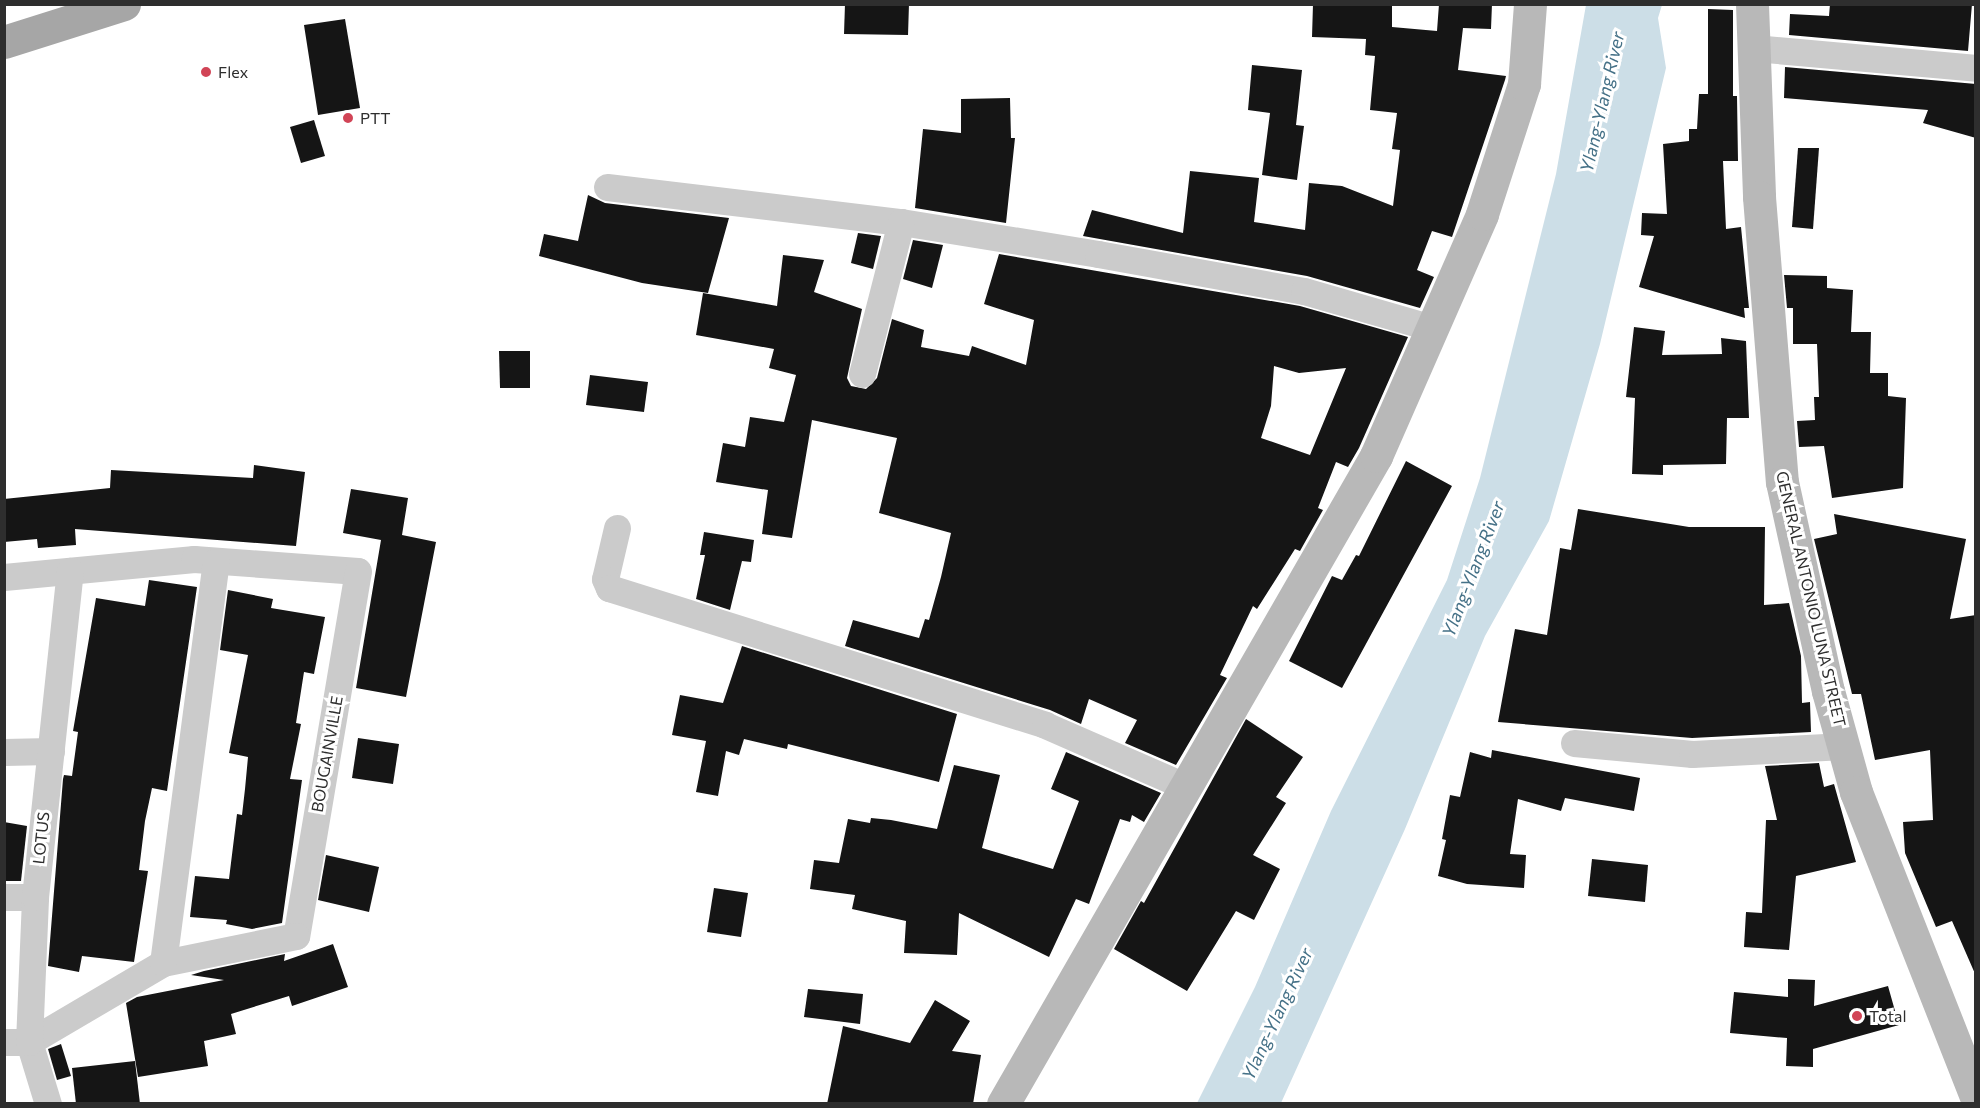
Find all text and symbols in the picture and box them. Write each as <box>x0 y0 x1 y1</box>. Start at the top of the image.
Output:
water label: Ylang-Ylang River <box>1575 30 1629 174</box>
place label: Flex <box>218 62 248 82</box>
marker: Flex <box>199 65 213 79</box>
place label: PTT <box>360 108 391 128</box>
marker: PTT <box>341 111 355 125</box>
street label: GENERAL ANTONIO LUNA STREET <box>1772 469 1850 729</box>
water label: Ylang-Ylang River <box>1437 498 1509 640</box>
street label: BOUGAINVILLE <box>307 694 347 814</box>
street label: LOTUS <box>29 811 53 865</box>
water label: Ylang-Ylang River <box>1237 944 1317 1084</box>
place label: Total <box>1869 1006 1906 1026</box>
marker: Total <box>1850 1009 1864 1023</box>

